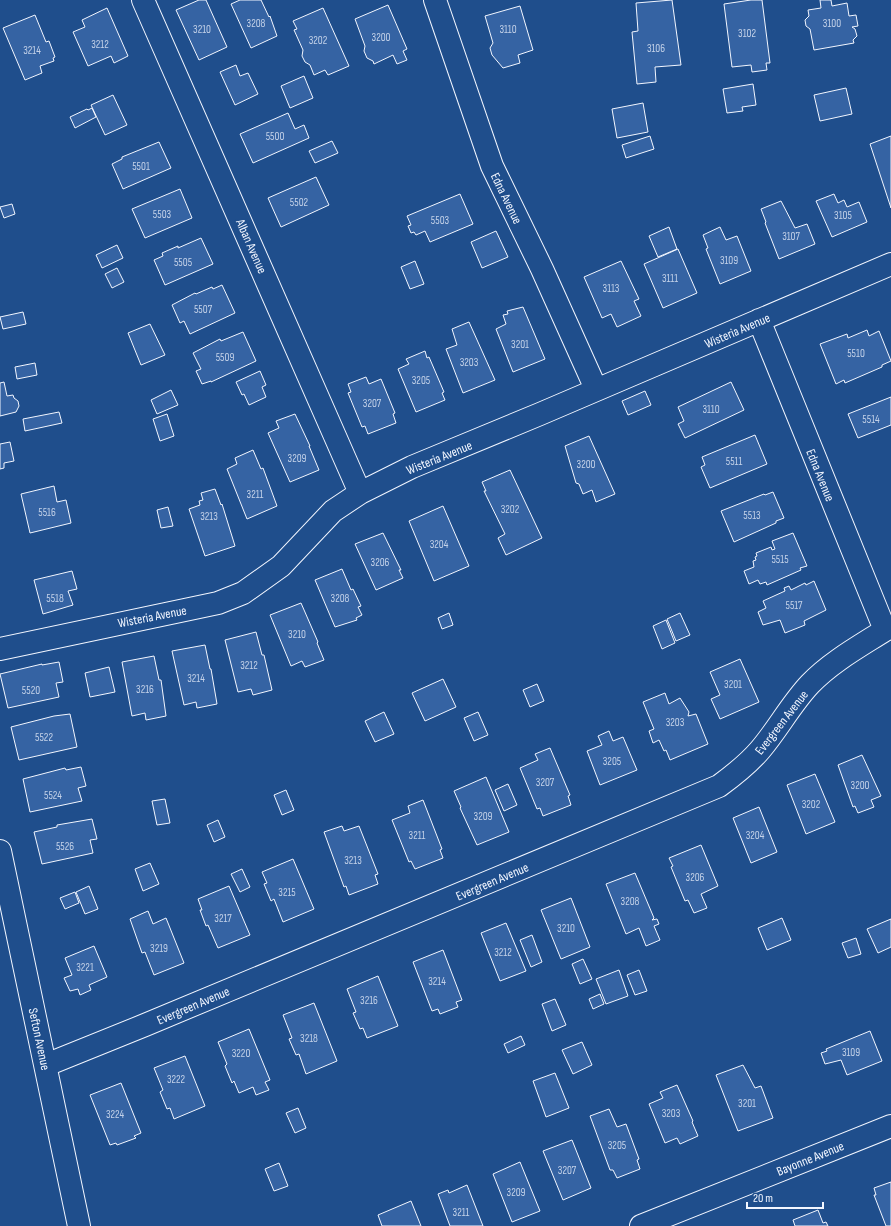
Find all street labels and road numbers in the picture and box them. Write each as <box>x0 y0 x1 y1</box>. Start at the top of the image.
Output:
street label: Edna Avenue <box>487 170 525 227</box>
street label: Alban Avenue <box>232 216 270 276</box>
street label: Wisteria Avenue <box>702 310 773 352</box>
street label: Wisteria Avenue <box>404 437 475 478</box>
street label: Edna Avenue <box>802 447 838 504</box>
street label: Wisteria Avenue <box>116 602 188 631</box>
street label: Evergreen Avenue <box>752 687 812 758</box>
street label: Evergreen Avenue <box>454 859 531 904</box>
street label: Evergreen Avenue <box>155 983 232 1028</box>
street label: Sefton Avenue <box>25 1007 53 1072</box>
street label: Bayonne Avenue <box>774 1138 846 1180</box>

